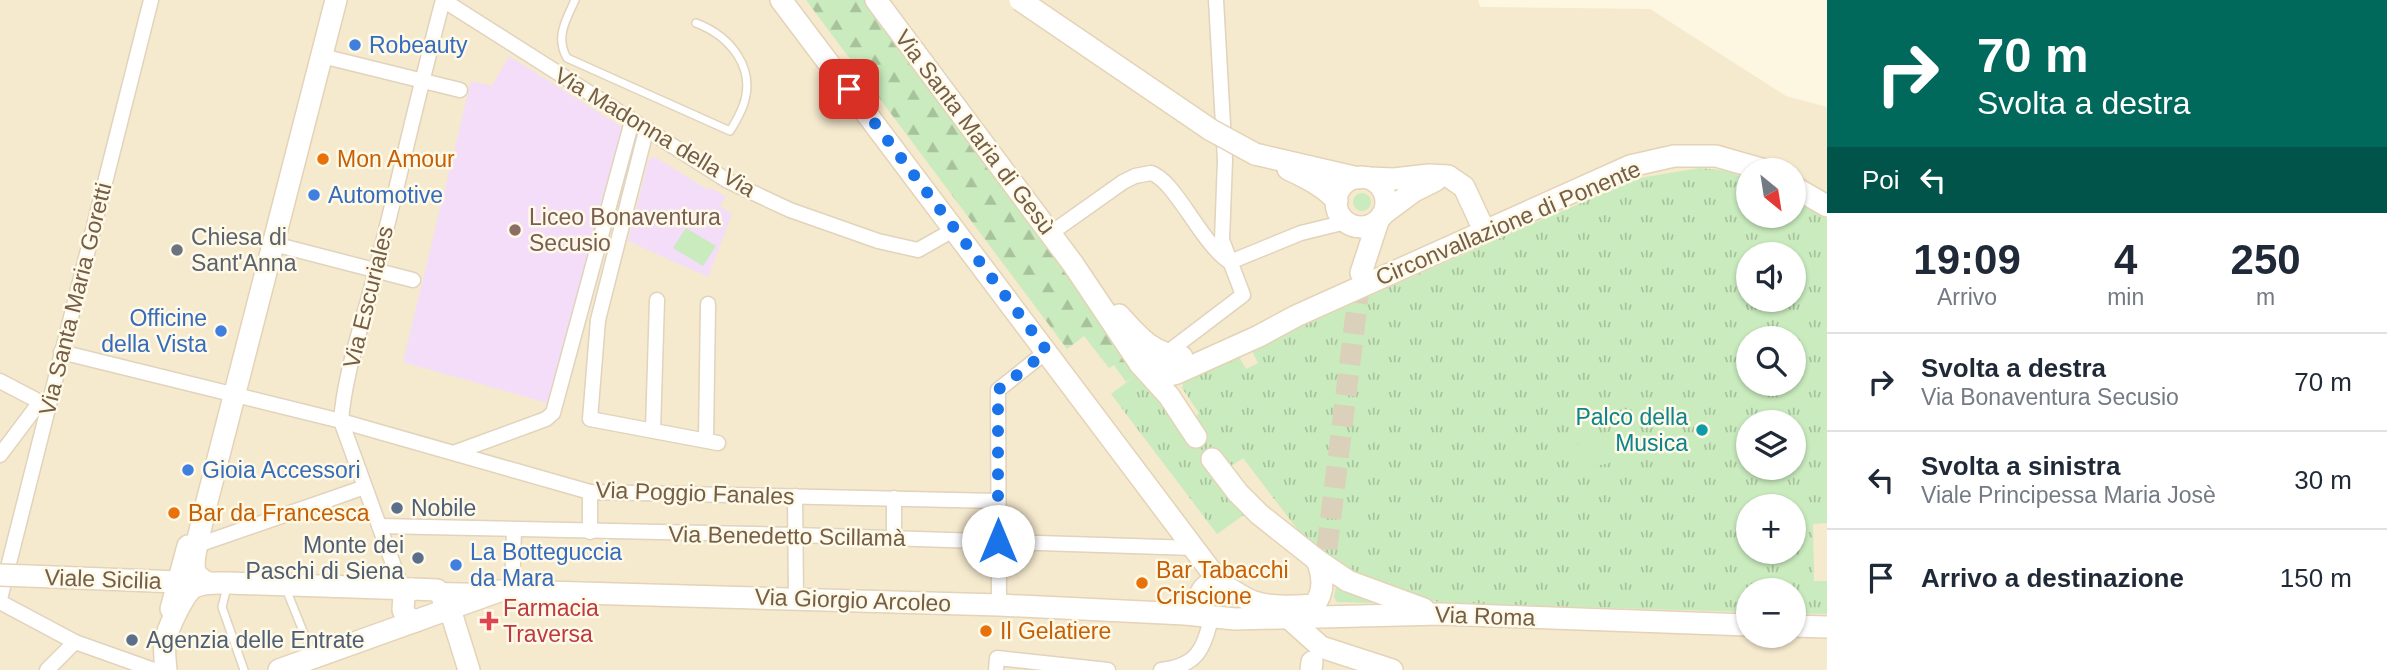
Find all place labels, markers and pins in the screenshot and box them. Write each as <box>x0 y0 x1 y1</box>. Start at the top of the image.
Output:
place label: Robeauty <box>369 32 468 58</box>
marker: Robeauty <box>347 37 363 53</box>
pin <box>819 59 879 119</box>
place label: Mon Amour <box>337 146 455 172</box>
marker: Mon Amour <box>315 151 331 167</box>
place label: Automotive <box>328 182 443 208</box>
marker: Automotive <box>306 187 322 203</box>
place label: Liceo Bonaventura Secusio <box>529 204 721 256</box>
marker: Liceo Bonaventura Secusio <box>507 222 523 238</box>
place label: Chiesa di Sant'Anna <box>191 224 297 276</box>
marker: Chiesa di Sant'Anna <box>169 242 185 258</box>
place label: Officine della Vista <box>101 305 207 357</box>
marker: Officine della Vista <box>213 323 229 339</box>
place label: Palco della Musica <box>1575 404 1688 456</box>
marker: Palco della Musica <box>1694 422 1710 438</box>
place label: Gioia Accessori <box>202 457 361 483</box>
marker: Gioia Accessori <box>180 462 196 478</box>
place label: Nobile <box>411 495 476 521</box>
place label: Bar da Francesca <box>188 500 370 526</box>
marker: Nobile <box>389 500 405 516</box>
marker: Bar da Francesca <box>166 505 182 521</box>
place label: Monte dei Paschi di Siena <box>245 532 404 584</box>
place label: La Botteguccia da Mara <box>470 539 622 591</box>
marker: Monte dei Paschi di Siena <box>410 550 426 566</box>
marker: La Botteguccia da Mara <box>448 557 464 573</box>
place label: Bar Tabacchi Criscione <box>1156 557 1289 609</box>
marker: Bar Tabacchi Criscione <box>1134 575 1150 591</box>
place label: Farmacia Traversa <box>503 595 599 647</box>
marker: Farmacia Traversa <box>481 613 497 629</box>
place label: Il Gelatiere <box>1000 618 1111 644</box>
marker: Il Gelatiere <box>978 623 994 639</box>
place label: Agenzia delle Entrate <box>146 627 365 653</box>
marker: Agenzia delle Entrate <box>124 632 140 648</box>

